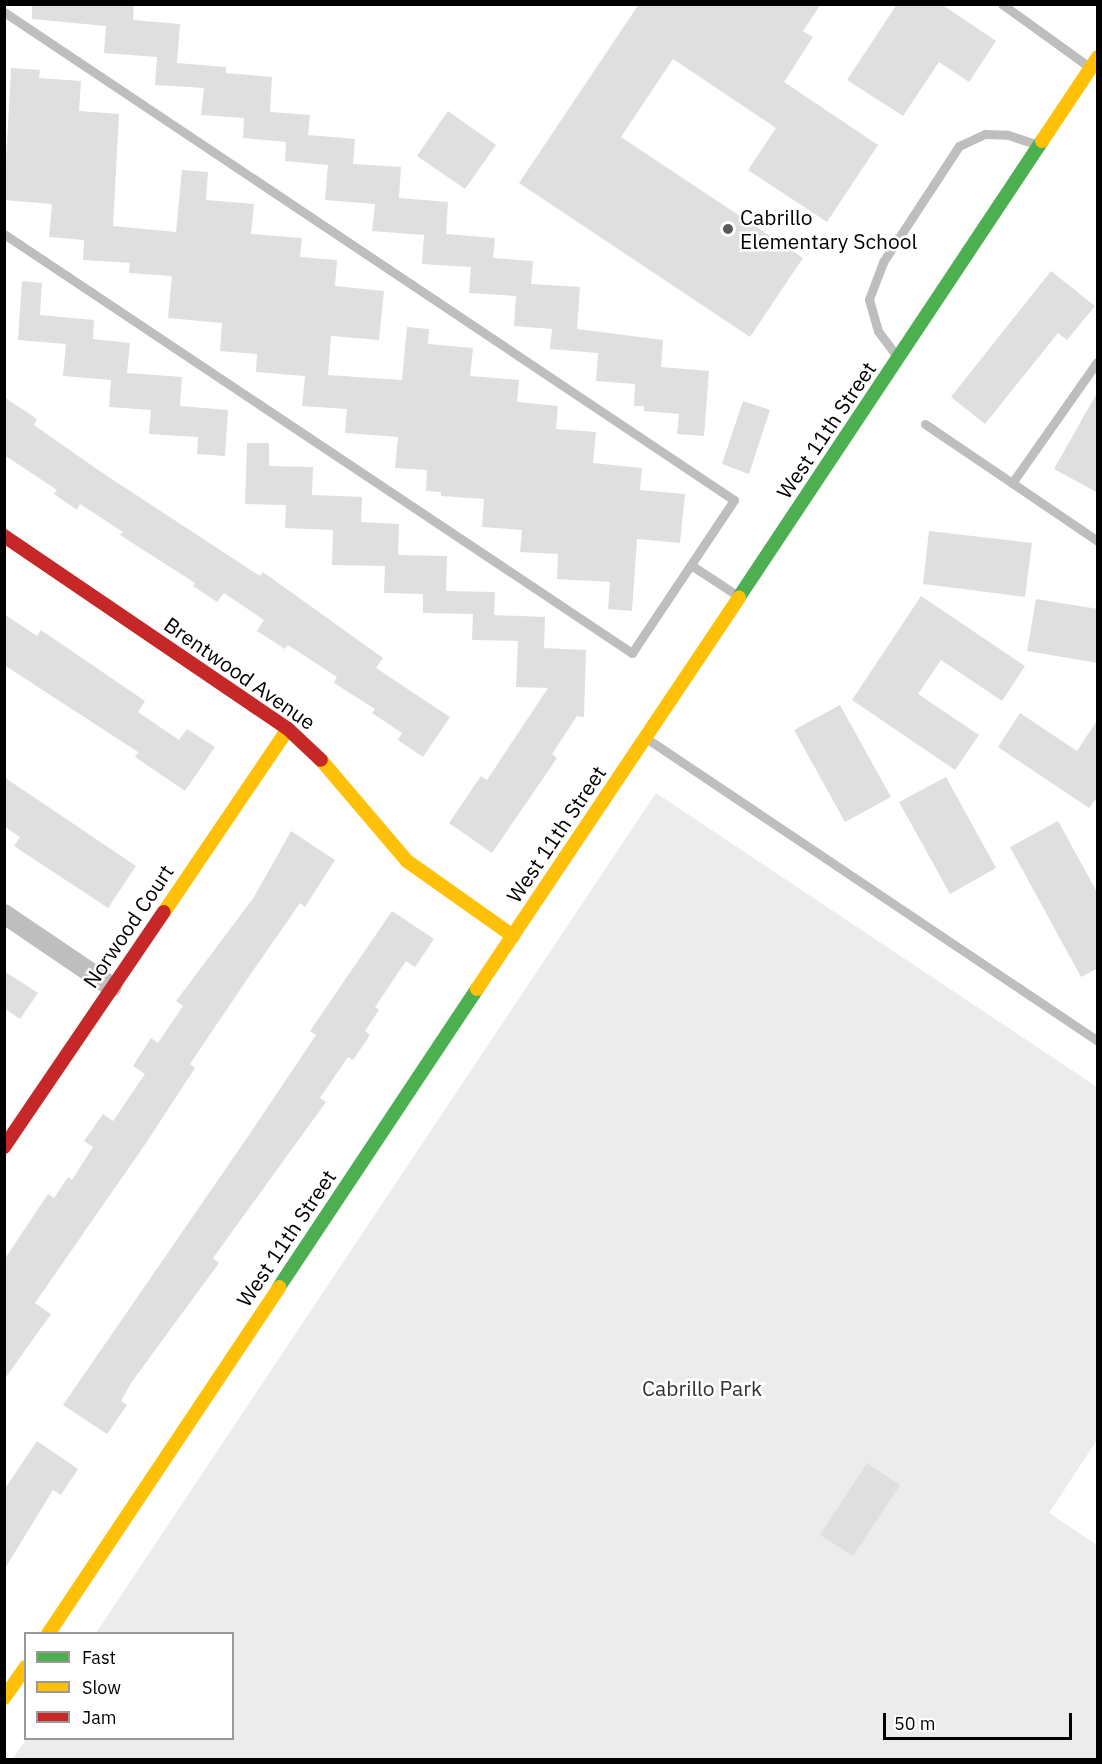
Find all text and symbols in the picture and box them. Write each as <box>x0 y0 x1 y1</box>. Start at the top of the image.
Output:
place label: Cabrillo Elementary School <box>740 204 917 254</box>
marker: Cabrillo Elementary School <box>721 222 735 236</box>
street label: West 11th Street <box>771 357 881 503</box>
street label: Brentwood Avenue <box>159 611 321 735</box>
street label: West 11th Street <box>501 761 611 907</box>
street label: Norwood Court <box>78 860 178 992</box>
street label: West 11th Street <box>231 1165 341 1311</box>
park label: Cabrillo Park <box>642 1375 762 1401</box>
legend <box>24 1632 234 1740</box>
text: Fast <box>82 1646 116 1669</box>
text: Slow <box>82 1676 121 1699</box>
scale bar <box>886 1701 1075 1739</box>
text: Jam <box>82 1706 117 1729</box>
text: 50 m <box>894 1712 936 1735</box>

